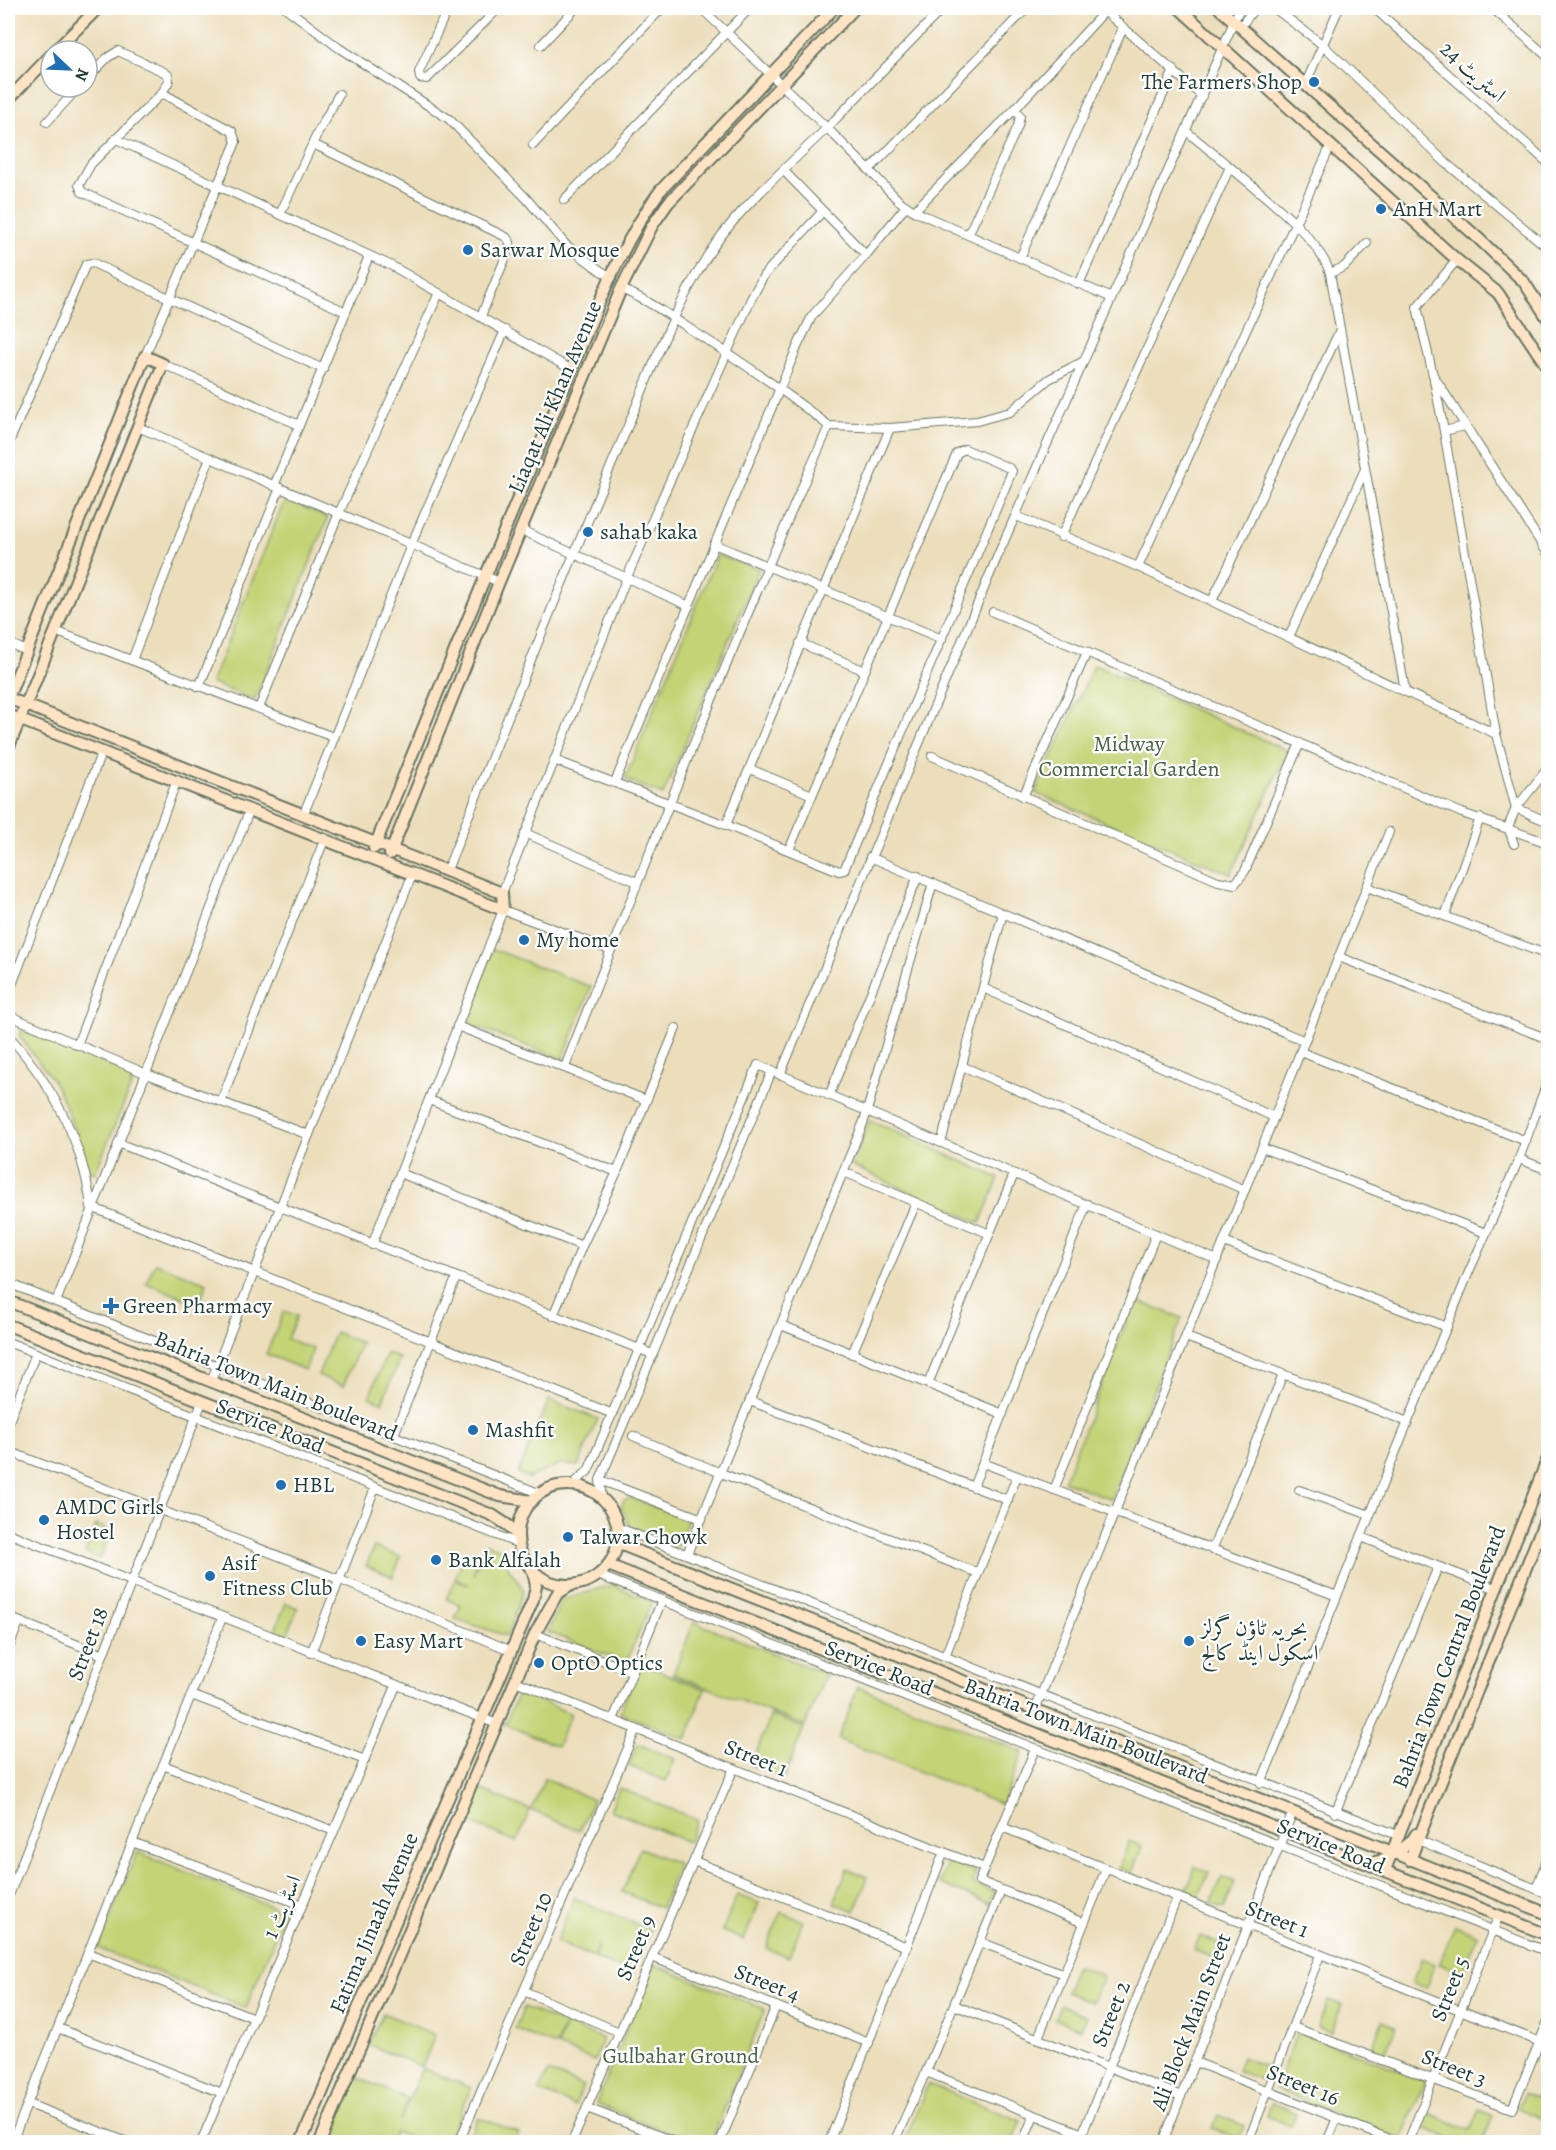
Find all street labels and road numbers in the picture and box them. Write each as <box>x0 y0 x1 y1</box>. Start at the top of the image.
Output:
street label: اسٹریٹ 24 <box>1433 34 1513 110</box>
street label: Liaqat Ali Khan Avenue <box>501 296 609 498</box>
street label: Bahria Town Main Boulevard <box>150 1323 402 1449</box>
street label: Service Road <box>211 1391 329 1461</box>
street label: Bahria Town Central Boulevard <box>1385 1521 1513 1793</box>
street label: Street 18 <box>60 1603 116 1685</box>
street label: Service Road <box>820 1633 938 1703</box>
street label: Bahria Town Main Boulevard <box>959 1670 1213 1792</box>
street label: Street 1 <box>720 1732 792 1784</box>
street label: Service Road <box>1272 1811 1390 1881</box>
street label: Fatima Jinaah Avenue <box>322 1828 426 2018</box>
street label: اسٹریٹ 1 <box>255 1871 309 1943</box>
street label: Street 10 <box>502 1887 560 1971</box>
street label: Street 1 <box>1241 1893 1313 1945</box>
street label: Street 9 <box>609 1911 663 1985</box>
street label: Ali Block Main Street <box>1143 1929 1239 2116</box>
street label: Street 5 <box>1423 1952 1477 2026</box>
street label: Street 4 <box>730 1956 804 2010</box>
street label: Street 2 <box>1084 1976 1138 2052</box>
street label: Street 3 <box>1417 2041 1491 2095</box>
street label: Street 16 <box>1262 2057 1344 2113</box>

